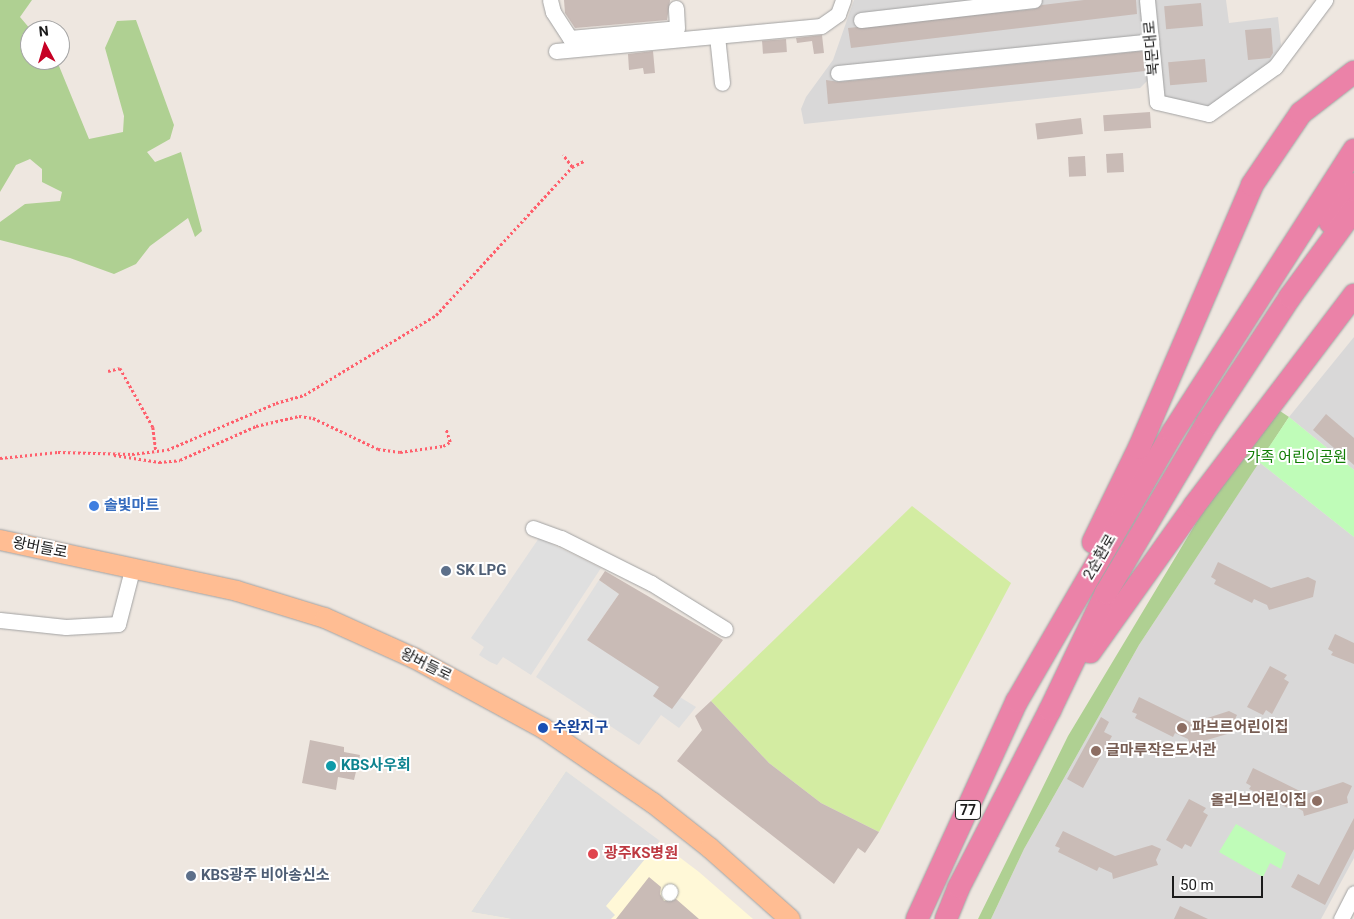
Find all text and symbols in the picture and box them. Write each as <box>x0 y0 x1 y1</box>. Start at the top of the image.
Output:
north arrow <box>20 20 70 70</box>
street label: 북문대로 <box>1141 20 1163 76</box>
text: N <box>38 23 49 40</box>
park label: 가족 어린이공원 <box>1247 449 1347 467</box>
place label: 솔빛마트 <box>104 497 159 515</box>
marker: 솔빛마트 <box>88 500 100 512</box>
street label: 2순환로 <box>1080 531 1120 583</box>
street label: 왕버들로 <box>11 534 69 562</box>
place label: SK LPG <box>456 562 507 580</box>
marker: SK LPG <box>440 565 452 577</box>
street label: 왕버들로 <box>397 645 455 685</box>
place label: 수완지구 <box>553 719 608 737</box>
place label: 파브르어린이집 <box>1192 719 1289 737</box>
marker: 수완지구 <box>537 722 549 734</box>
marker: 파브르어린이집 <box>1176 722 1188 734</box>
place label: 글마루작은도서관 <box>1106 742 1216 760</box>
marker: 글마루작은도서관 <box>1090 745 1102 757</box>
place label: KBS사우회 <box>341 757 411 775</box>
marker: KBS사우회 <box>325 760 337 772</box>
place label: 올리브어린이집 <box>1210 792 1307 810</box>
marker: 올리브어린이집 <box>1311 795 1323 807</box>
road number: 77 <box>954 798 982 822</box>
place label: 광주KS병원 <box>604 845 678 863</box>
marker: 광주KS병원 <box>586 847 600 861</box>
scale bar <box>1174 866 1265 898</box>
place label: KBS광주 비아송신소 <box>201 867 330 885</box>
marker: KBS광주 비아송신소 <box>185 870 197 882</box>
text: 50 m <box>1180 876 1214 894</box>

